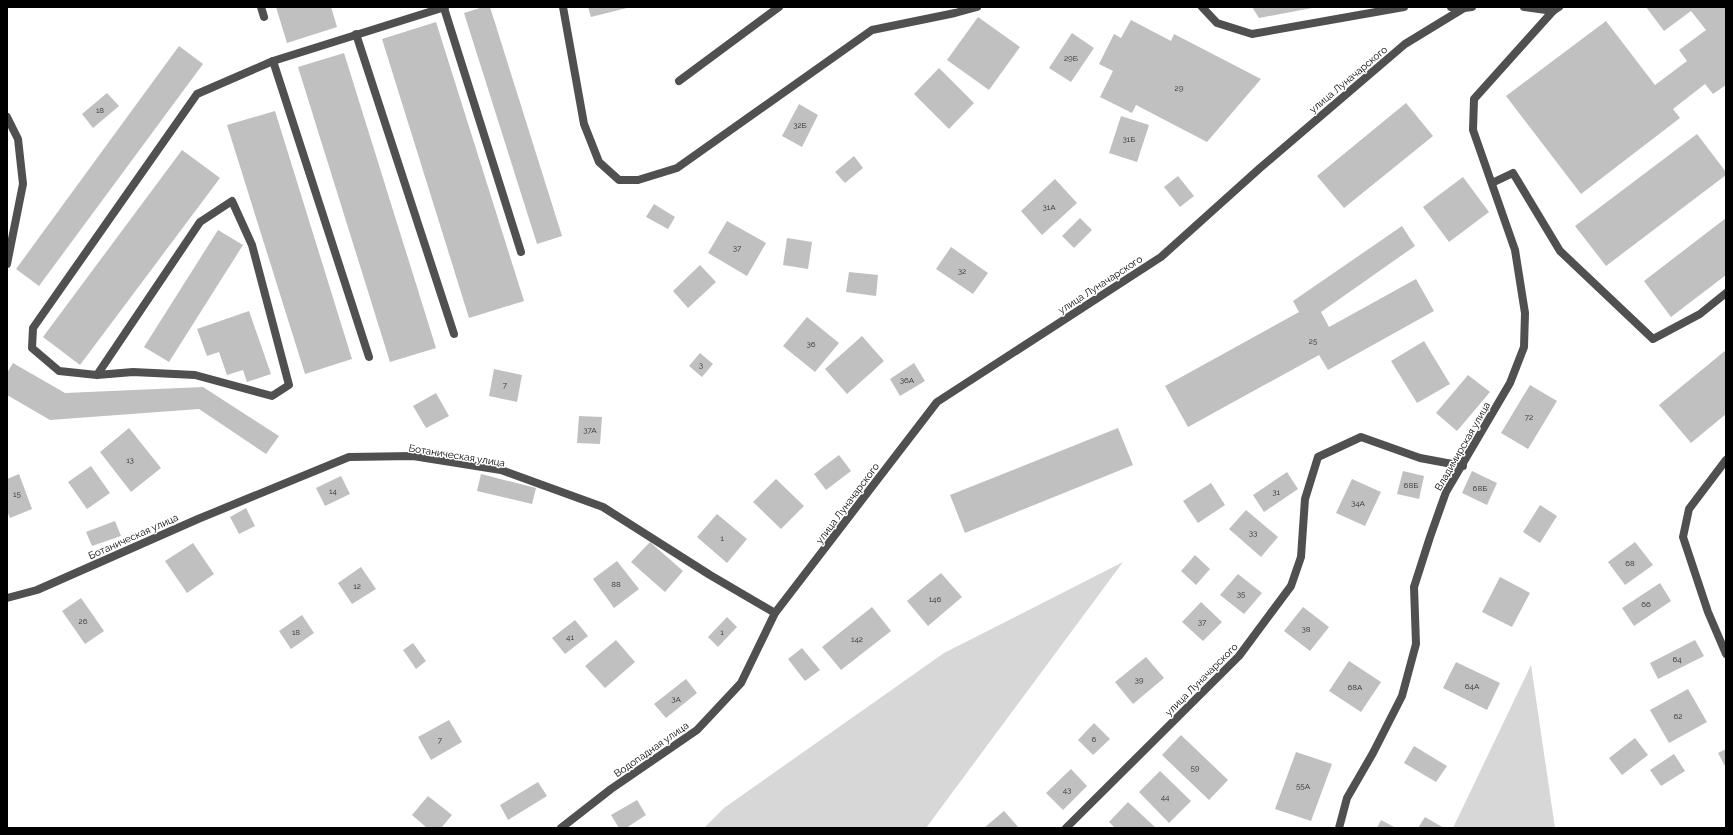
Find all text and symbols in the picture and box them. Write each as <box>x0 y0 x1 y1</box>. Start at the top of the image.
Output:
street label: улица Луначарского <box>1307 44 1389 115</box>
house number: 29Б <box>1064 53 1078 63</box>
house number: 29 <box>1175 83 1184 93</box>
house number: 18 <box>96 105 104 115</box>
house number: 32Б <box>793 120 807 130</box>
house number: 31Б <box>1123 134 1135 144</box>
house number: 31А <box>1042 202 1056 212</box>
house number: 37 <box>733 243 742 253</box>
street label: улица Луначарского <box>1056 253 1144 316</box>
house number: 32 <box>958 266 966 276</box>
house number: 25 <box>1309 336 1318 346</box>
house number: 36 <box>806 339 816 349</box>
house number: 3 <box>699 360 703 370</box>
house number: 36А <box>900 375 915 385</box>
house number: 7 <box>503 380 508 390</box>
street label: Владимирская улица <box>1433 400 1492 493</box>
house number: 72 <box>1525 412 1533 422</box>
house number: 37А <box>583 425 597 435</box>
street label: Ботаническая улица <box>408 442 506 469</box>
house number: 13 <box>126 455 134 465</box>
street label: улица Луначарского <box>814 461 881 546</box>
house number: 68Б <box>1404 480 1418 490</box>
house number: 68Б <box>1473 483 1487 493</box>
house number: 14 <box>329 486 338 496</box>
house number: 31 <box>1272 487 1280 497</box>
house number: 15 <box>13 489 22 499</box>
house number: 34А <box>1351 498 1366 508</box>
street label: Ботаническая улица <box>87 512 180 561</box>
house number: 33 <box>1249 528 1257 538</box>
house number: 1 <box>720 533 724 543</box>
house number: 68 <box>1625 558 1635 568</box>
house number: 88 <box>611 579 621 589</box>
house number: 12 <box>353 581 361 591</box>
house number: 35 <box>1237 589 1246 599</box>
house number: 146 <box>929 594 941 604</box>
house number: 66 <box>1641 599 1651 609</box>
house number: 26 <box>79 616 88 626</box>
house number: 37 <box>1198 617 1207 627</box>
house number: 38 <box>1301 624 1311 634</box>
house number: 18 <box>292 627 300 637</box>
house number: 1 <box>720 627 724 637</box>
house number: 41 <box>566 632 574 642</box>
house number: 142 <box>851 634 863 644</box>
street label: улица Луначарского <box>1163 641 1240 718</box>
house number: 64 <box>1672 654 1682 664</box>
house number: 39 <box>1135 675 1144 685</box>
house number: 64А <box>1465 681 1480 691</box>
house number: 68А <box>1348 682 1363 692</box>
house number: 3А <box>671 694 681 704</box>
house number: 62 <box>1674 711 1683 721</box>
street label: Водопадная улица <box>612 720 691 779</box>
house number: 6 <box>1092 734 1097 744</box>
house number: 7 <box>438 735 443 745</box>
house number: 59 <box>1190 763 1200 773</box>
house number: 55А <box>1296 781 1311 791</box>
house number: 43 <box>1063 785 1071 795</box>
house number: 44 <box>1161 792 1170 802</box>

